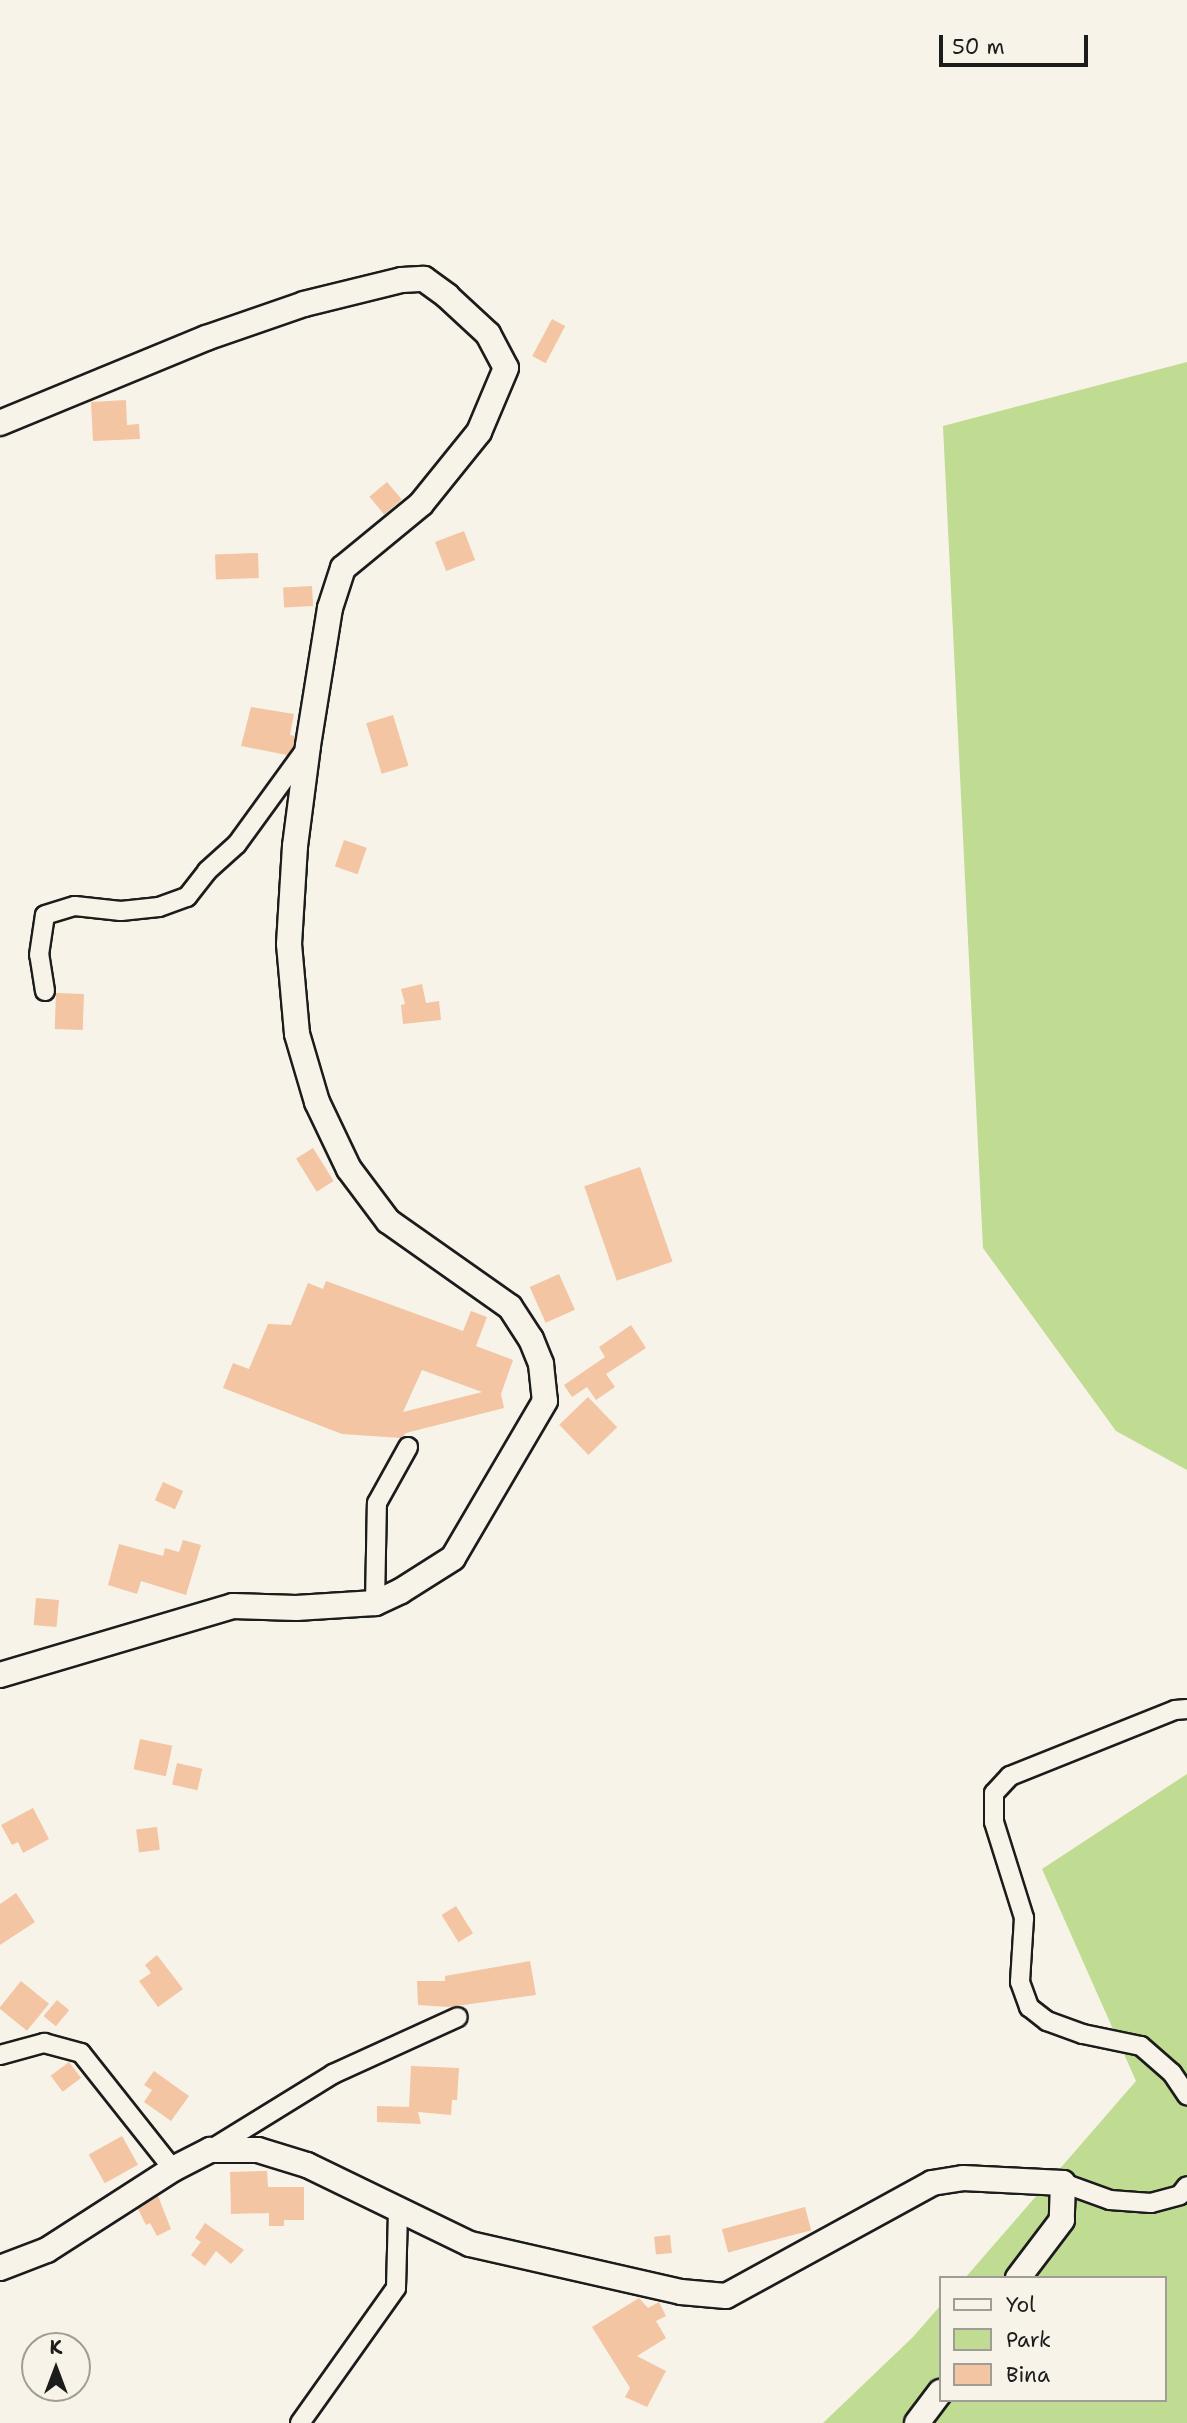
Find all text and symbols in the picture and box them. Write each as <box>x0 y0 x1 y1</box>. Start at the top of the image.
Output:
scale bar <box>942 21 1091 65</box>
text: 50 m <box>952 33 1005 61</box>
legend <box>939 2276 1166 2402</box>
text: Yol <box>1006 2291 1036 2319</box>
text: Park <box>1006 2326 1051 2354</box>
north arrow <box>21 2332 91 2402</box>
text: K <box>50 2335 62 2360</box>
text: Bina <box>1006 2361 1050 2389</box>

